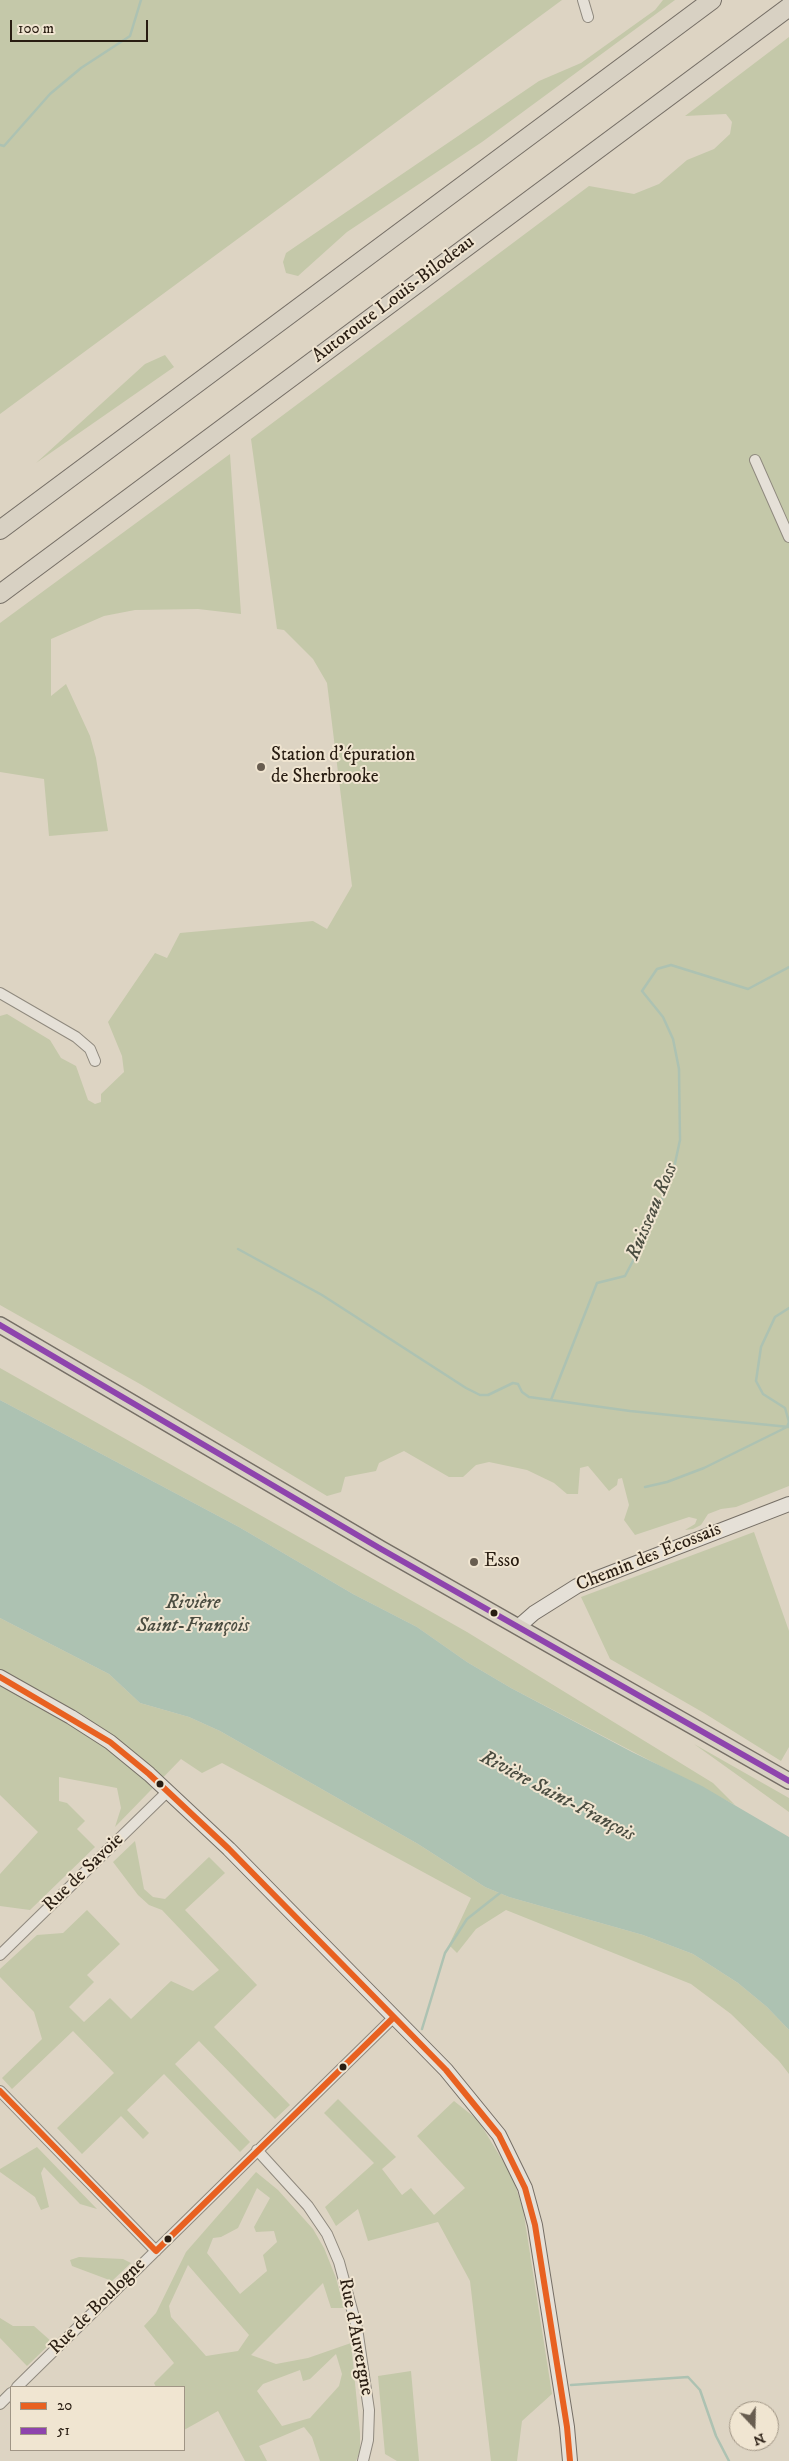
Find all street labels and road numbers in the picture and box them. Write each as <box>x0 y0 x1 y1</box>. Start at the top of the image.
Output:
street label: Autoroute Louis-Bilodeau <box>308 231 480 369</box>
street label: Chemin des Écossais <box>573 1519 725 1597</box>
street label: Rue de Savoie <box>39 1829 129 1917</box>
street label: Rue de Boulogne <box>45 2254 151 2360</box>
street label: Rue d'Auvergne <box>332 2276 378 2398</box>

